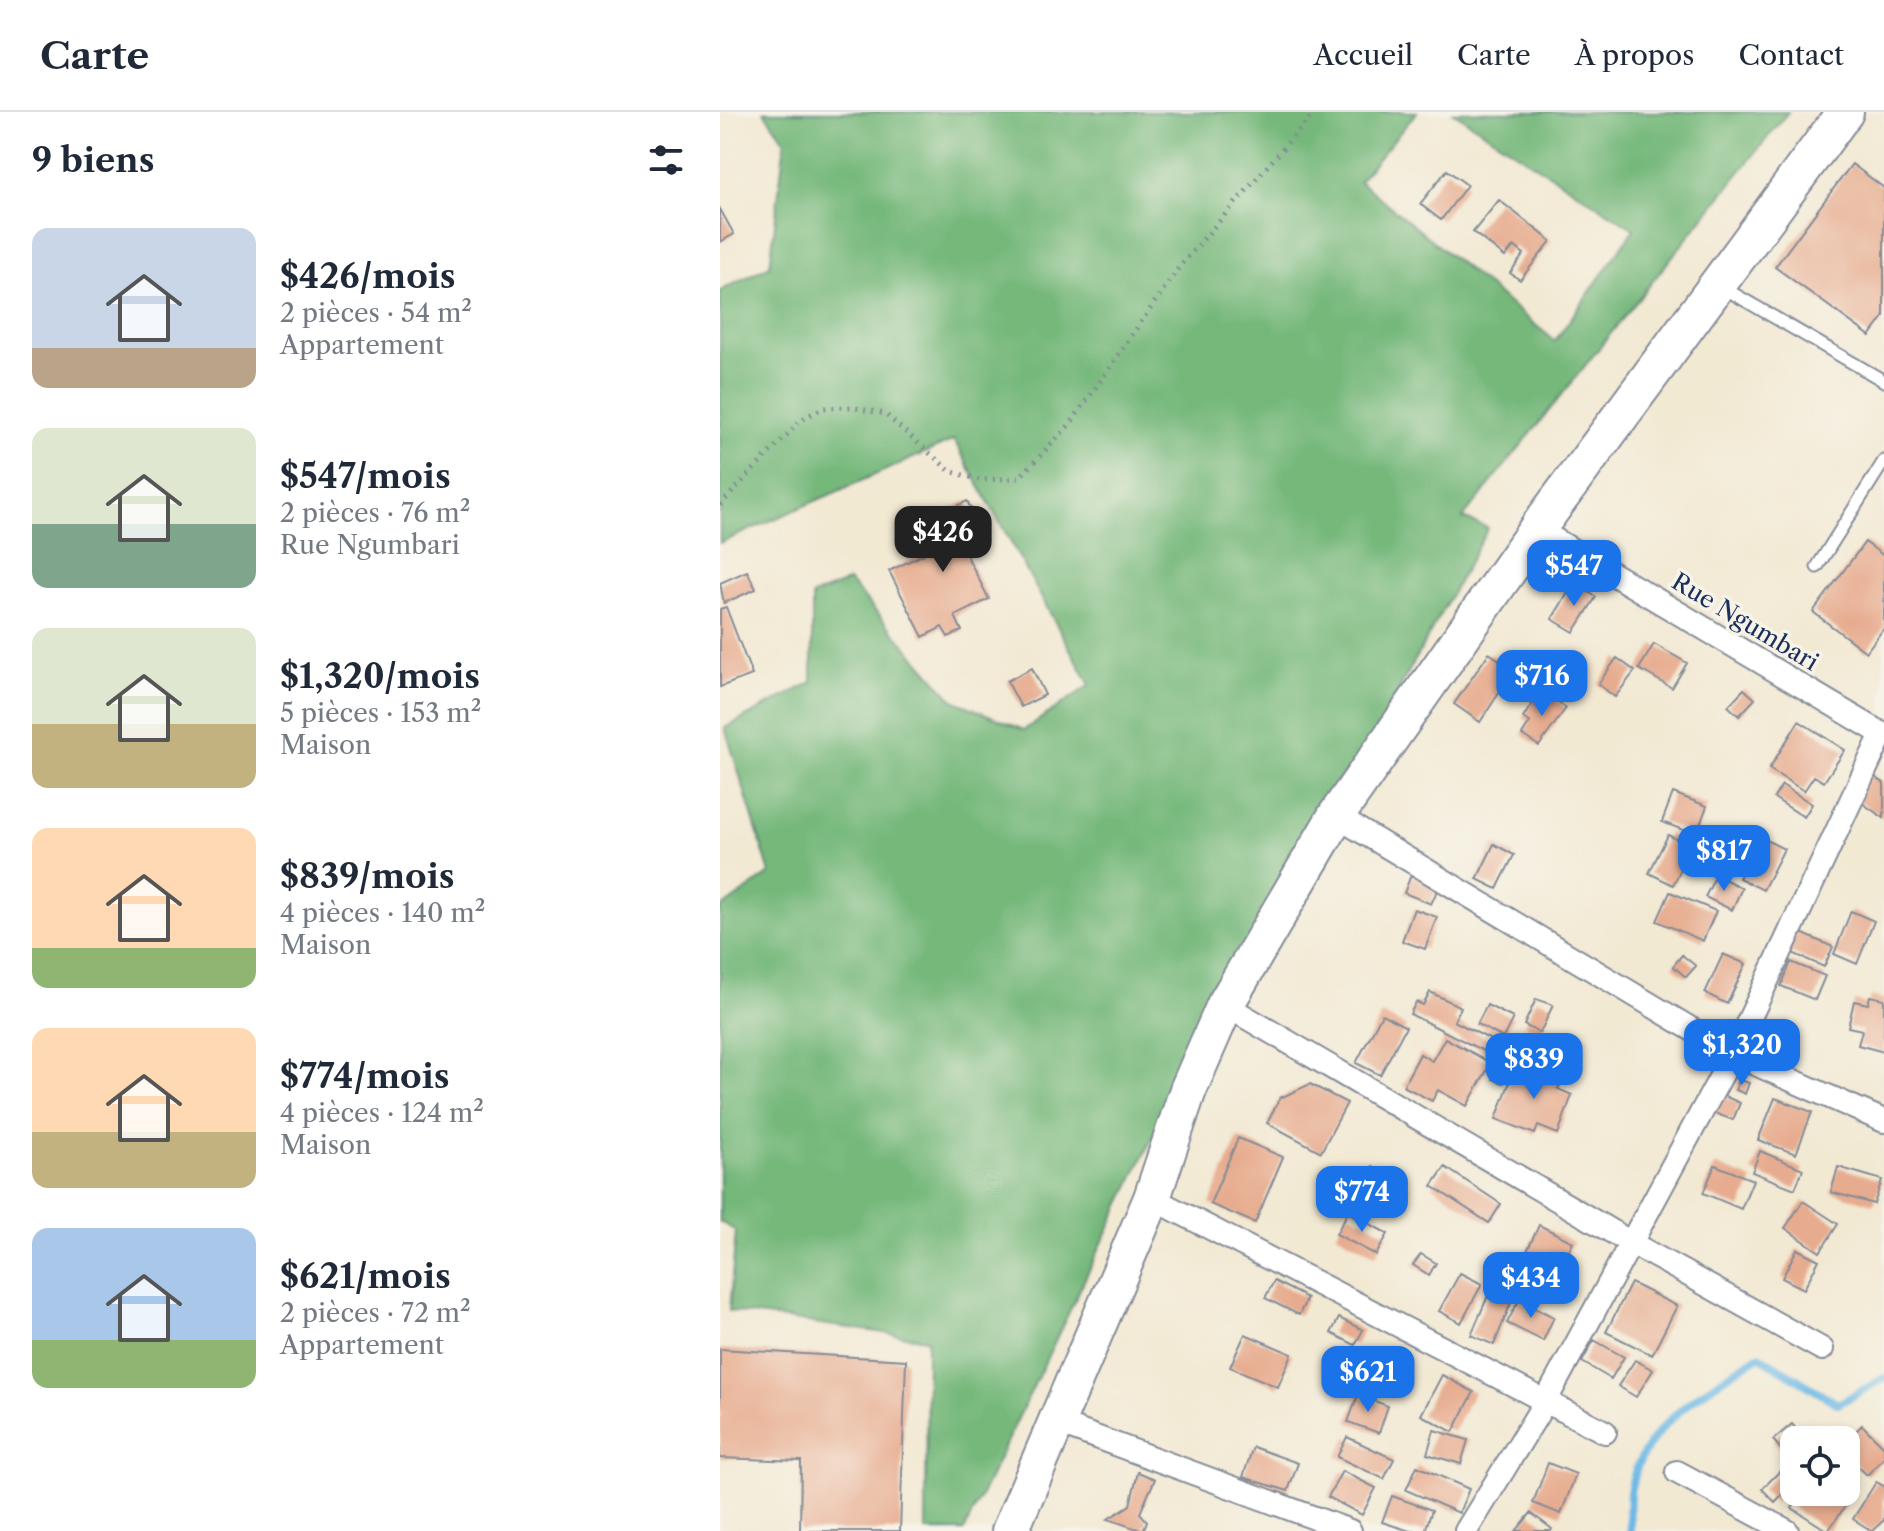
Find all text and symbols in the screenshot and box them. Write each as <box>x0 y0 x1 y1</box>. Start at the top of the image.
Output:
text: Carte <box>40 32 149 79</box>
text: Accueil <box>1314 38 1413 72</box>
text: Carte <box>1457 38 1531 72</box>
text: À propos <box>1575 38 1694 72</box>
text: Contact <box>1738 38 1844 72</box>
icon: filters <box>644 138 688 182</box>
text: 9 biens <box>32 139 154 181</box>
text: $426/mois <box>280 255 456 297</box>
icon: home <box>96 260 192 356</box>
text: 2 pièces · 54 m² <box>280 297 472 329</box>
text: Appartement <box>280 329 444 361</box>
text: $547/mois <box>280 455 451 497</box>
icon: home <box>96 460 192 556</box>
text: 2 pièces · 76 m² <box>280 497 470 529</box>
pin: $426 <box>896 506 990 574</box>
text: $426 <box>913 516 973 548</box>
text: Rue Ngumbari <box>280 529 460 561</box>
pin: $547 <box>1527 540 1621 608</box>
text: $547 <box>1545 550 1603 582</box>
street label: Rue Ngumbari <box>1667 566 1824 677</box>
pin: $716 <box>1495 650 1589 718</box>
text: $1,320/mois <box>280 655 480 697</box>
icon: home <box>96 660 192 756</box>
text: $716 <box>1514 660 1570 692</box>
text: 5 pièces · 153 m² <box>280 697 481 729</box>
text: Maison <box>280 729 371 761</box>
pin: $817 <box>1677 825 1771 893</box>
text: $817 <box>1696 835 1752 867</box>
text: $839/mois <box>280 855 455 897</box>
icon: home <box>96 860 192 956</box>
text: 4 pièces · 140 m² <box>280 897 485 929</box>
text: Maison <box>280 929 371 961</box>
pin: $1,320 <box>1677 1019 1807 1087</box>
text: $1,320 <box>1702 1029 1782 1061</box>
pin: $839 <box>1487 1033 1581 1101</box>
text: $839 <box>1504 1043 1564 1075</box>
text: $774/mois <box>280 1055 450 1097</box>
icon: home <box>96 1060 192 1156</box>
text: 4 pièces · 124 m² <box>280 1097 484 1129</box>
text: Maison <box>280 1129 371 1161</box>
pin: $774 <box>1315 1166 1409 1234</box>
text: $774 <box>1334 1176 1390 1208</box>
pin: $434 <box>1484 1252 1578 1320</box>
text: $621/mois <box>280 1255 451 1297</box>
icon: home <box>96 1260 192 1356</box>
text: $434 <box>1501 1262 1561 1294</box>
text: 2 pièces · 72 m² <box>280 1297 471 1329</box>
text: Appartement <box>280 1329 444 1361</box>
pin: $621 <box>1321 1346 1415 1414</box>
text: $621 <box>1339 1356 1397 1388</box>
map controls <box>1780 1426 1860 1506</box>
button: locate <box>1780 1426 1860 1506</box>

